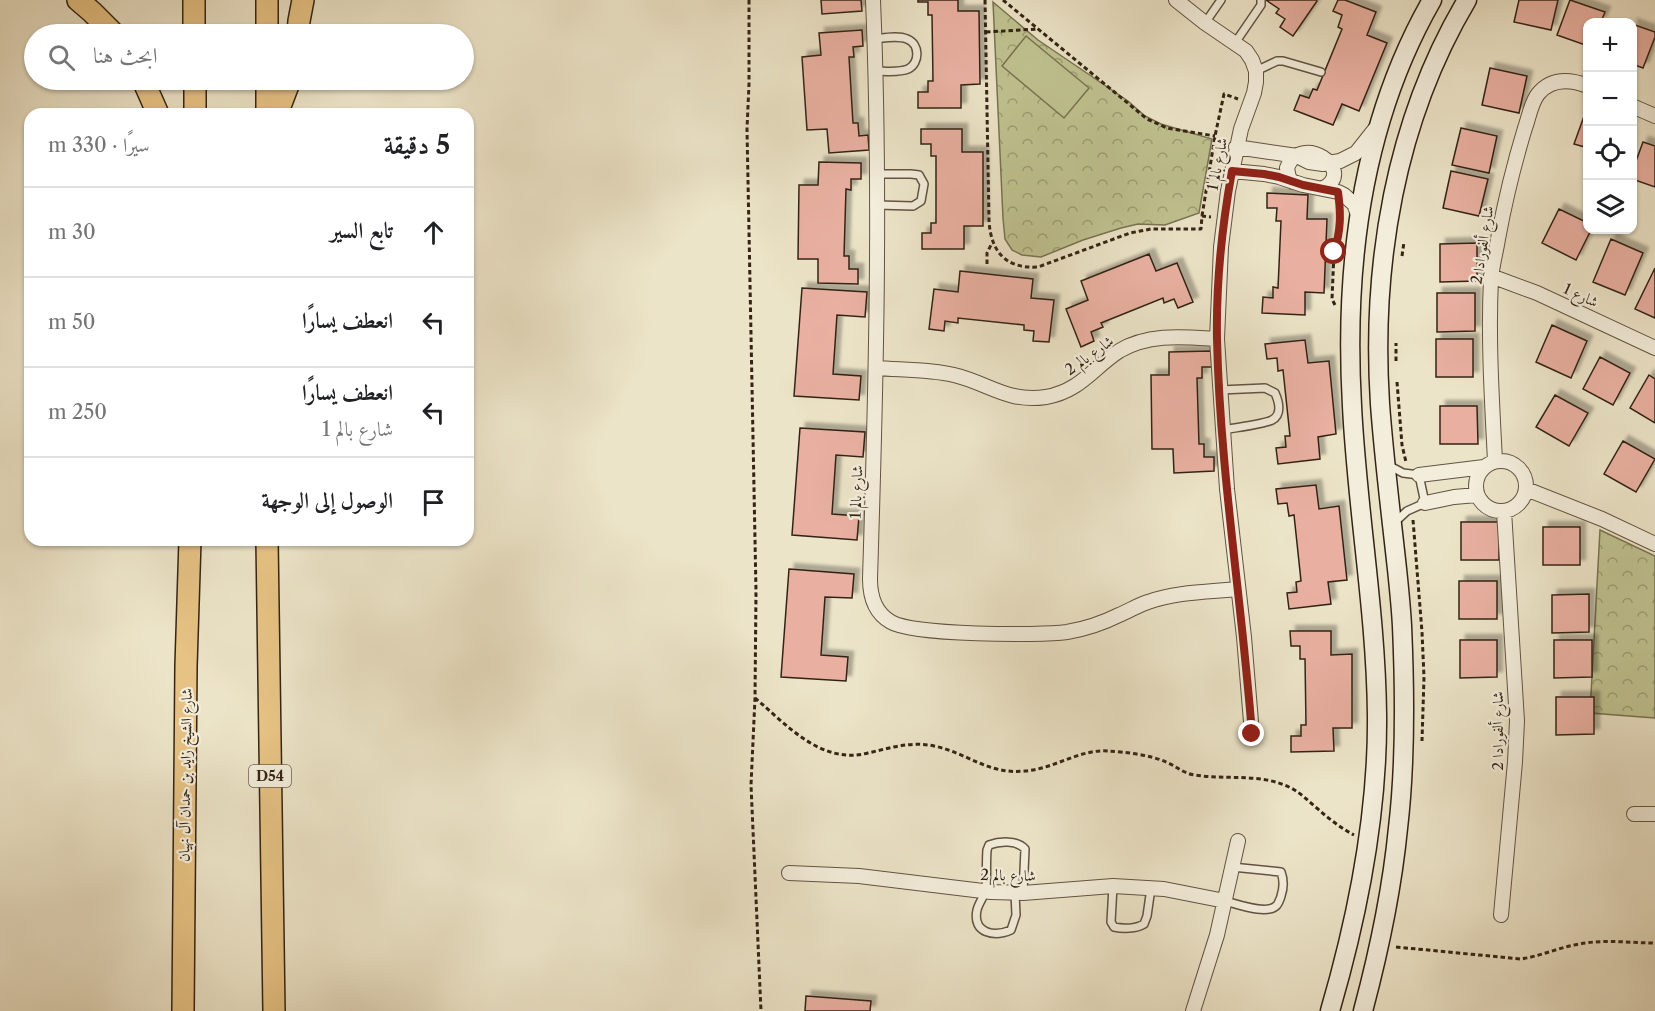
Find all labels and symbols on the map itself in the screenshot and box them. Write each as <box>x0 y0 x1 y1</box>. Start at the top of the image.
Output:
street label: شارع بالم 1 <box>1203 136 1235 193</box>
street label: شارع ألفورادا 2 <box>1465 204 1502 286</box>
route start <box>1320 238 1346 264</box>
street label: شارع 1 <box>1559 279 1601 315</box>
street label: شارع بالم 2 <box>1061 331 1119 382</box>
street label: شارع بالم 1 <box>846 465 870 519</box>
street label: شارع الشيخ زايد بن حمدان آل نهيان <box>174 688 201 862</box>
street label: شارع ألفورادا 2 <box>1487 692 1511 770</box>
route end <box>1238 720 1264 746</box>
road number: D54 <box>249 765 291 787</box>
street label: شارع بالم 2 <box>980 865 1036 889</box>

